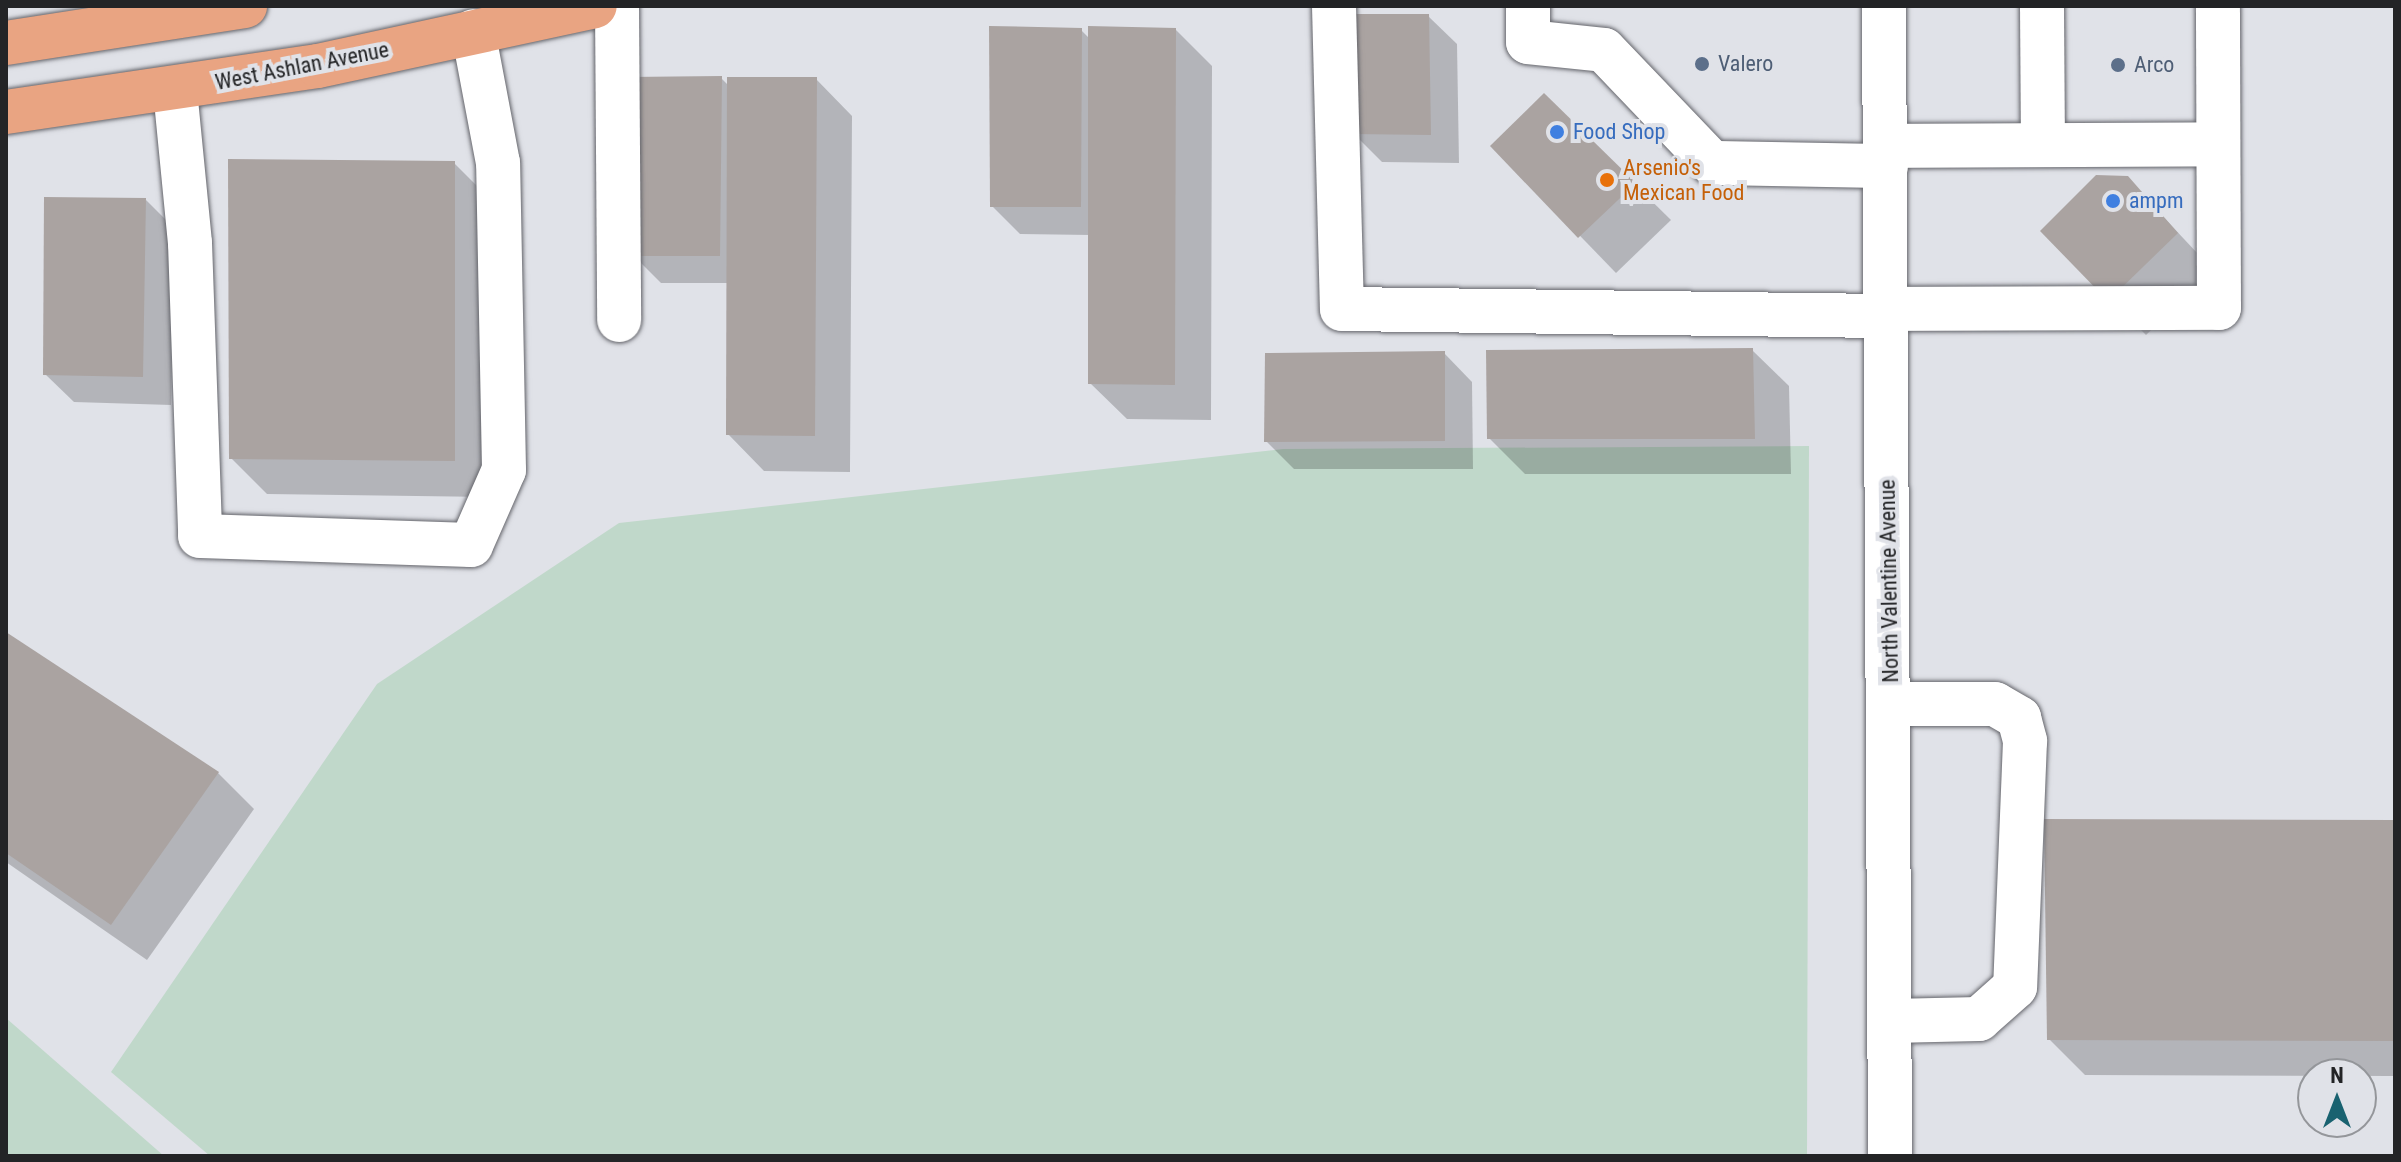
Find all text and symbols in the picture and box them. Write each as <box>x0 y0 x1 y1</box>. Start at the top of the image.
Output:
street label: West Ashlan Avenue <box>213 36 391 96</box>
place label: Valero <box>1718 51 1773 77</box>
place label: Arco <box>2134 52 2174 78</box>
marker: Valero <box>1693 55 1711 73</box>
marker: Arco <box>2109 56 2127 74</box>
place label: Food Shop <box>1573 119 1665 145</box>
marker: Food Shop <box>1548 123 1566 141</box>
place label: Arsenio's Mexican Food <box>1623 154 1744 206</box>
marker: Arsenio's Mexican Food <box>1598 171 1616 189</box>
place label: ampm <box>2129 188 2184 214</box>
marker: ampm <box>2104 192 2122 210</box>
street label: North Valentine Avenue <box>1874 479 1904 683</box>
north arrow <box>2297 1058 2377 1138</box>
text: N <box>2330 1063 2344 1088</box>

